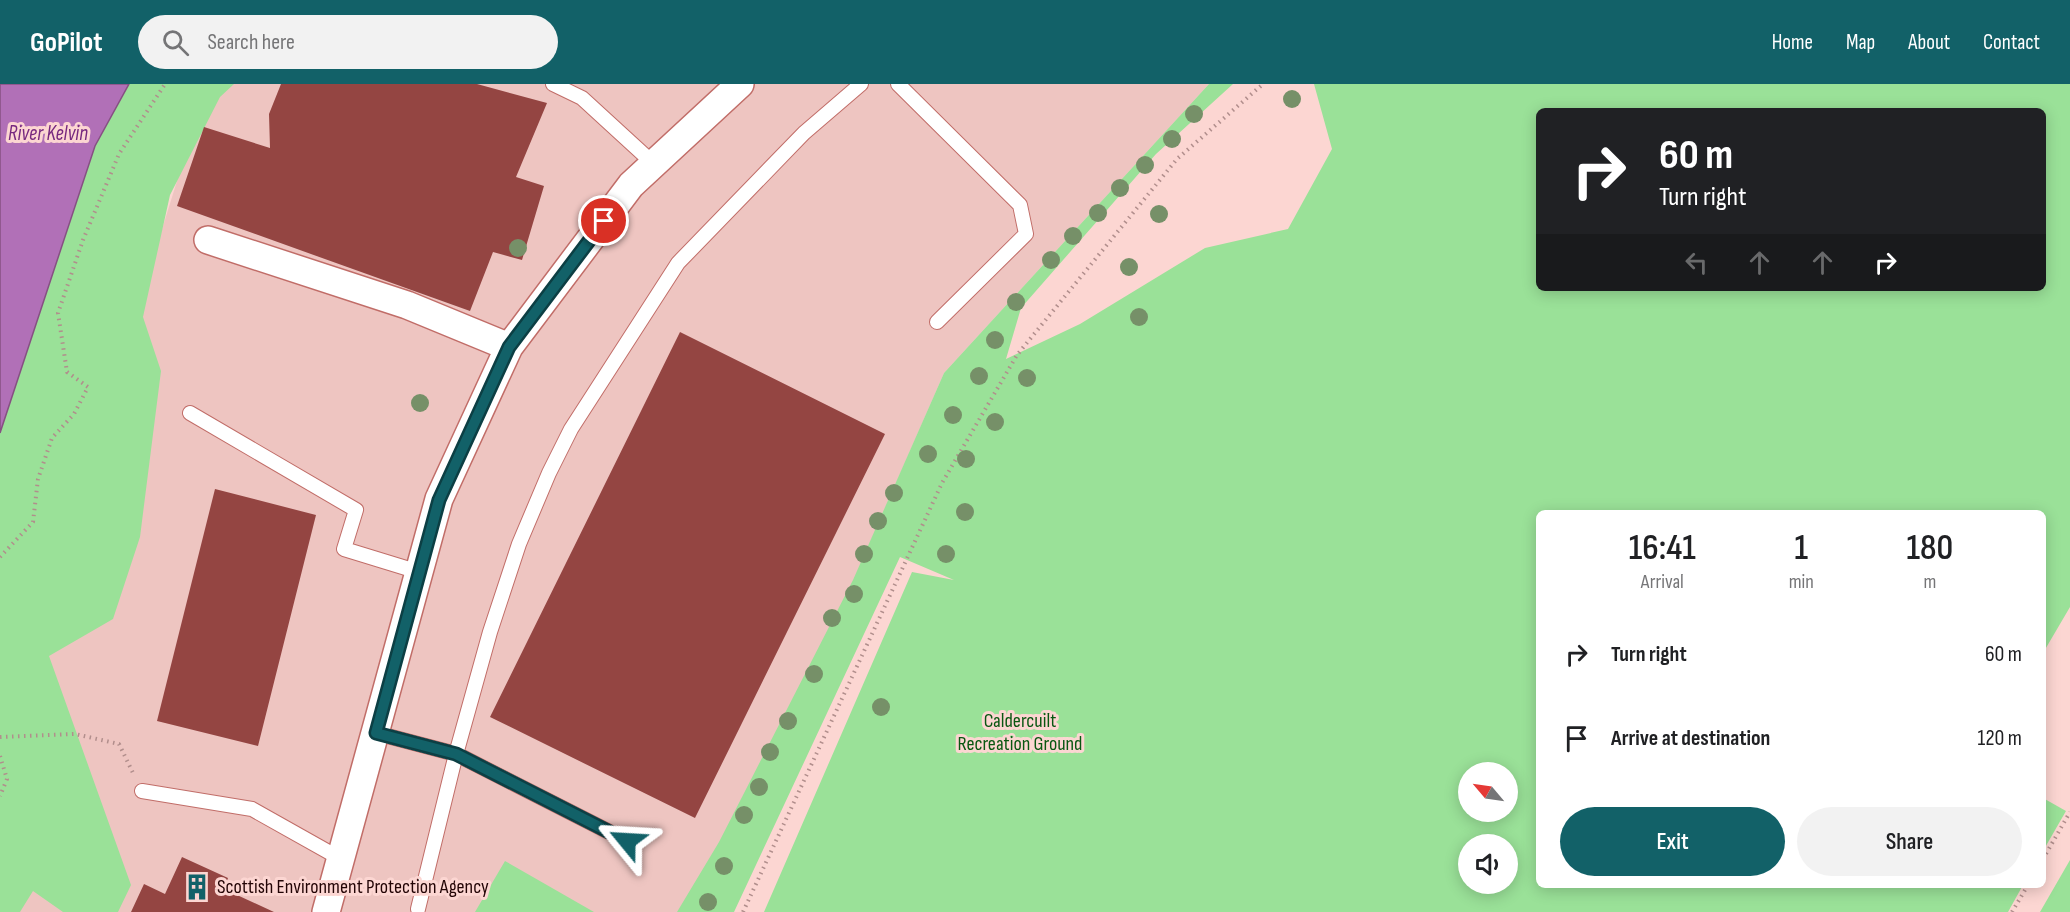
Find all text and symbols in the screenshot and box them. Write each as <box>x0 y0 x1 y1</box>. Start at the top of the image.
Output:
search box <box>138 15 558 69</box>
text: GoPilot <box>30 26 102 59</box>
icon: search <box>159 26 192 59</box>
text: Search here <box>207 29 295 56</box>
text: Home <box>1772 30 1813 55</box>
text: Map <box>1846 30 1875 55</box>
text: About <box>1908 30 1950 55</box>
text: Contact <box>1983 30 2040 55</box>
water label: River Kelvin <box>8 121 88 146</box>
text: 60 m <box>1659 130 1733 181</box>
icon: right <box>1560 132 1638 210</box>
text: Turn right <box>1659 181 1746 213</box>
pin <box>578 195 629 246</box>
icon: arrive <box>587 204 620 237</box>
icon: left <box>1680 246 1713 279</box>
icon: ahead <box>1743 246 1776 279</box>
icon: ahead <box>1806 246 1839 279</box>
icon: right <box>1869 246 1902 279</box>
text: 16:41 <box>1629 527 1696 570</box>
text: 1 <box>1794 527 1808 570</box>
text: 180 <box>1907 527 1953 570</box>
text: Arrival <box>1641 570 1684 594</box>
text: min <box>1789 570 1814 594</box>
text: m <box>1923 570 1936 594</box>
icon: right <box>1560 638 1593 671</box>
text: Turn right <box>1611 641 1687 668</box>
text: 60 m <box>1985 641 2022 668</box>
park label: Caldercuilt Recreation Ground <box>958 709 1082 756</box>
icon: arrive <box>1560 722 1593 755</box>
text: Arrive at destination <box>1611 725 1770 752</box>
text: 120 m <box>1978 725 2022 752</box>
north arrow <box>1458 762 1518 822</box>
map controls <box>1458 762 1518 894</box>
button: Exit <box>1560 807 1785 876</box>
button: Share <box>1797 807 2022 876</box>
position arrow <box>595 809 659 873</box>
button: sound <box>1458 834 1518 894</box>
building icon: Scottish Environment Protection Agency <box>182 872 212 902</box>
place label: Scottish Environment Protection Agency <box>217 875 489 899</box>

